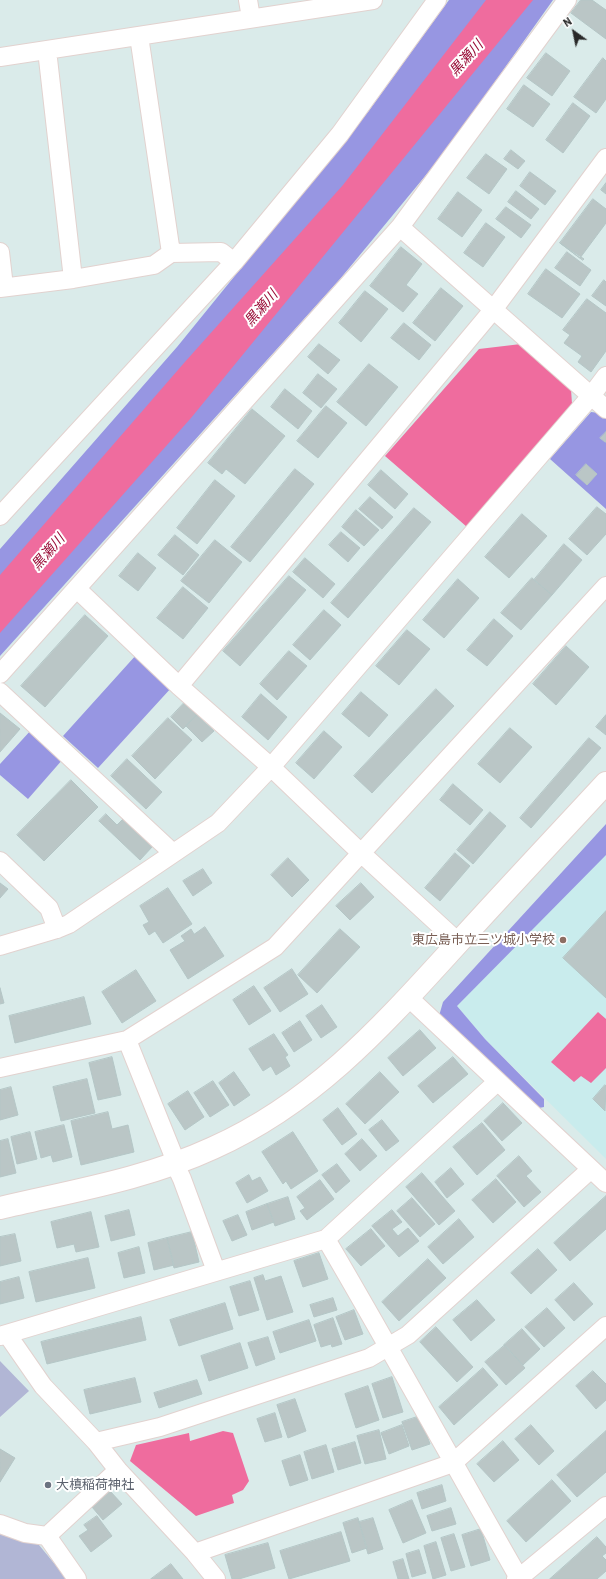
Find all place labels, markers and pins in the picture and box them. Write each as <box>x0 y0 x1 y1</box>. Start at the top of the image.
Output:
place label: 東広島市立三ツ城小学校 <box>412 932 555 948</box>
marker: 東広島市立三ツ城小学校 <box>558 935 568 945</box>
place label: 大槙稲荷神社 <box>56 1477 134 1493</box>
marker: 大槙稲荷神社 <box>43 1480 53 1490</box>

